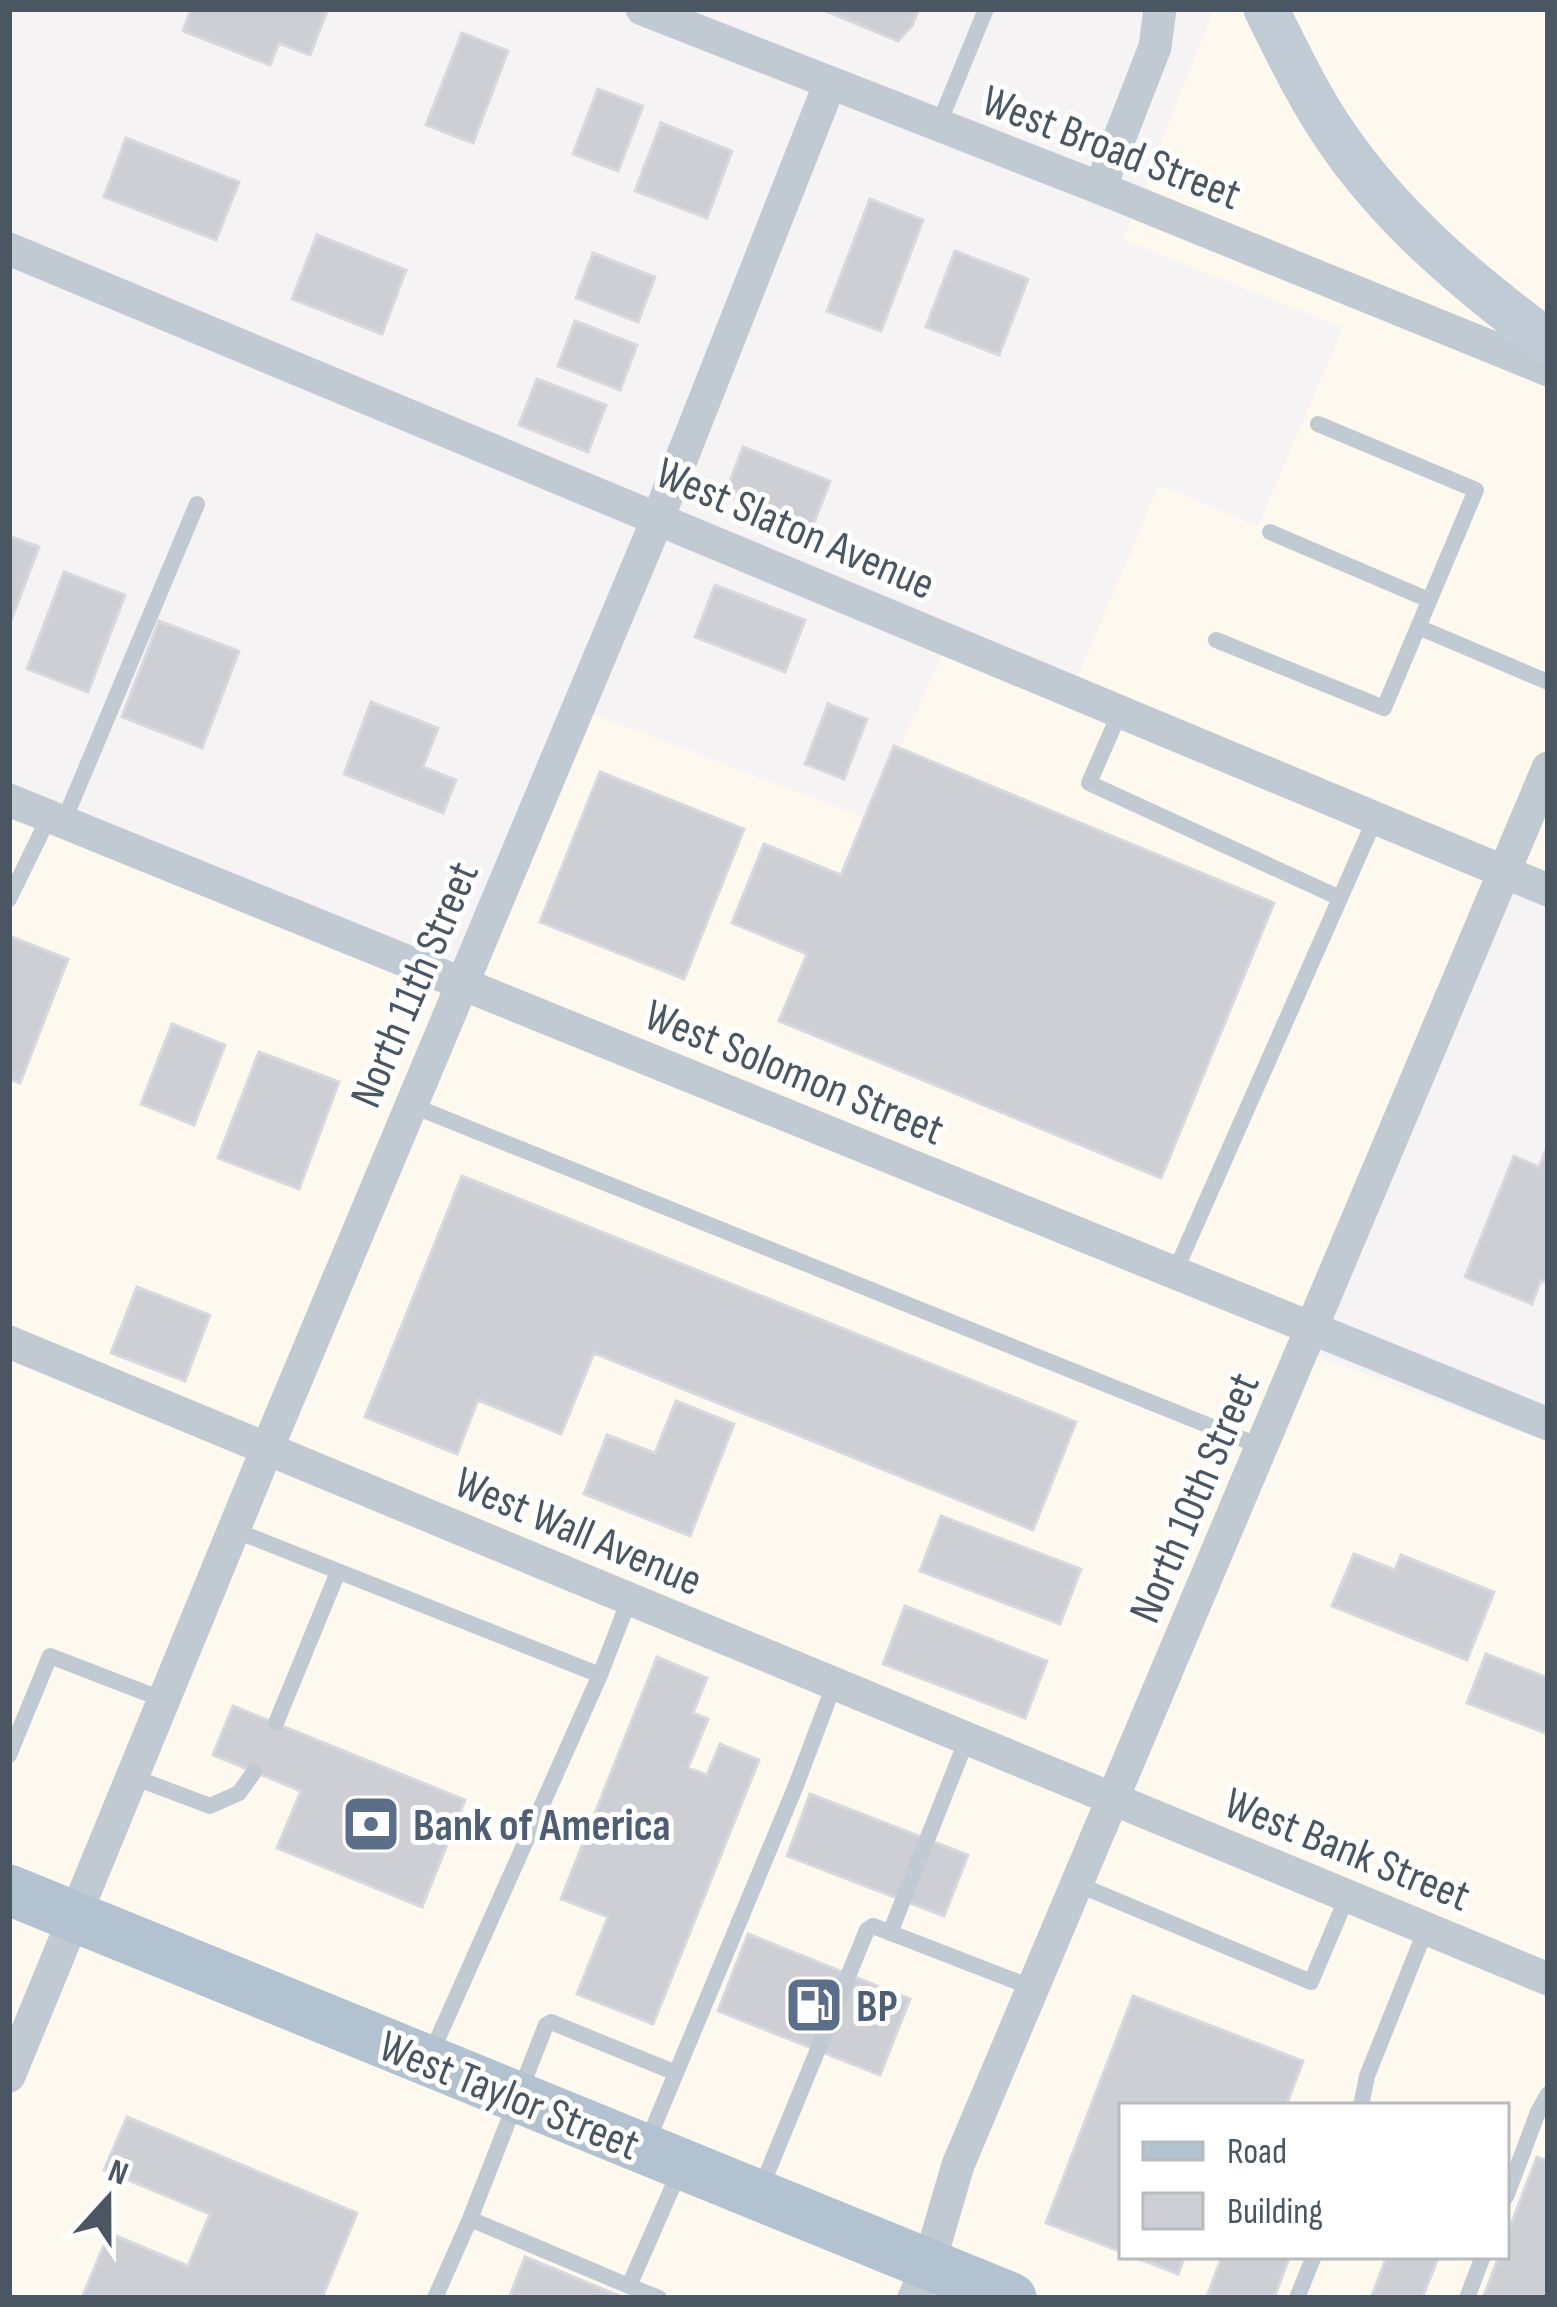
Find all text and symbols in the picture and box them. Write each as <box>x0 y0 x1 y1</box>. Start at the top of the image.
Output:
street label: West Broad Street <box>974 74 1248 223</box>
street label: West Slaton Avenue <box>648 446 943 613</box>
street label: North 11th Street <box>339 854 492 1116</box>
street label: West Solomon Street <box>637 988 952 1158</box>
street label: North 10th Street <box>1118 1365 1273 1631</box>
street label: West Wall Avenue <box>446 1456 710 1609</box>
street label: West Bank Street <box>1216 1776 1478 1924</box>
bank icon: Bank of America <box>340 1793 402 1855</box>
place label: Bank of America <box>413 1799 671 1854</box>
fuel station icon: BP <box>783 1974 845 2036</box>
place label: BP <box>856 1980 898 2035</box>
street label: West Taylor Street <box>371 2019 647 2173</box>
legend <box>1119 2103 1509 2259</box>
text: Road <box>1227 2131 1287 2174</box>
north arrow <box>48 2139 168 2259</box>
text: N <box>103 2151 133 2195</box>
text: Building <box>1227 2191 1323 2234</box>

